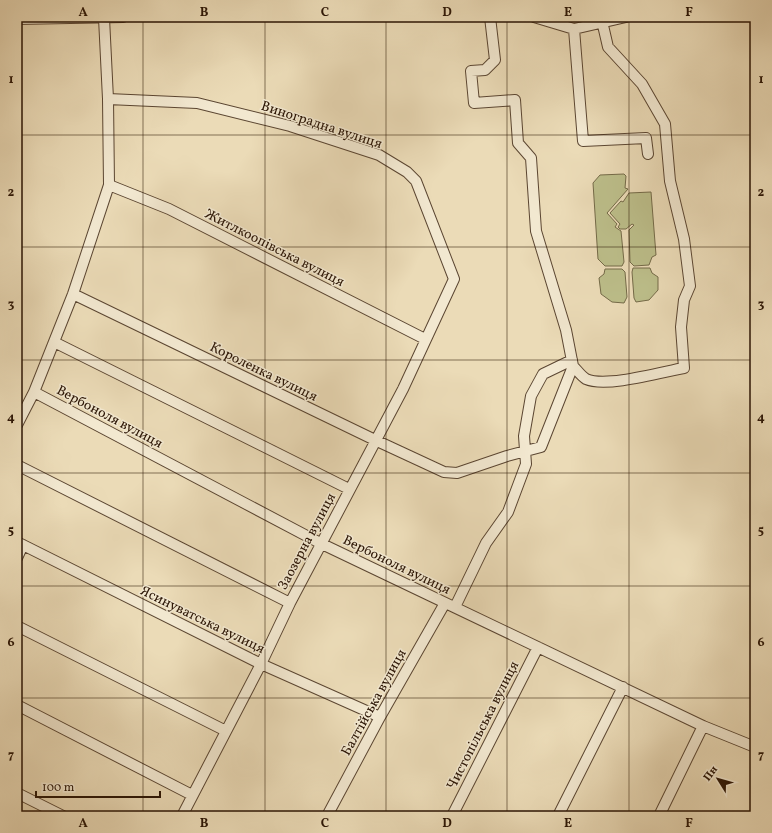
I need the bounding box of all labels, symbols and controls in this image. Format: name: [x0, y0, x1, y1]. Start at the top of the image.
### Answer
text: A: [78, 4, 88, 22]
text: B: [200, 4, 209, 22]
text: C: [321, 4, 329, 22]
text: D: [442, 4, 452, 22]
text: E: [564, 4, 572, 22]
text: F: [685, 4, 693, 22]
text: 1: [8, 71, 14, 89]
text: 1: [758, 71, 764, 89]
street label: Виноградна вулиця: [258, 97, 385, 154]
text: 2: [8, 184, 15, 202]
text: 2: [758, 184, 765, 202]
street label: Житлкоопівська вулиця: [201, 205, 347, 292]
text: 3: [8, 296, 15, 314]
text: 3: [758, 296, 765, 314]
street label: Короленка вулиця: [206, 338, 320, 407]
street label: Вербоноля вулиця: [53, 381, 166, 453]
text: 4: [7, 409, 15, 427]
text: 4: [757, 409, 765, 427]
street label: Заозерна вулиця: [274, 490, 341, 594]
text: 5: [8, 522, 14, 540]
text: 5: [758, 522, 764, 540]
street label: Вербоноля вулиця: [339, 531, 453, 600]
street label: Ясинуватська вулиця: [137, 582, 268, 659]
text: 6: [7, 634, 15, 652]
text: 6: [757, 634, 765, 652]
street label: Балтійська вулиця: [337, 646, 411, 759]
street label: Чистопільська вулиця: [443, 658, 524, 793]
text: 7: [8, 747, 14, 765]
text: 7: [758, 747, 764, 765]
north arrow: [698, 759, 738, 799]
text: Пн: [701, 763, 722, 785]
scale bar: [36, 773, 160, 799]
text: 100 m: [42, 780, 75, 796]
text: A: [78, 815, 88, 833]
text: B: [200, 815, 209, 833]
text: C: [321, 815, 329, 833]
text: D: [442, 815, 452, 833]
text: E: [564, 815, 572, 833]
text: F: [685, 815, 693, 833]

